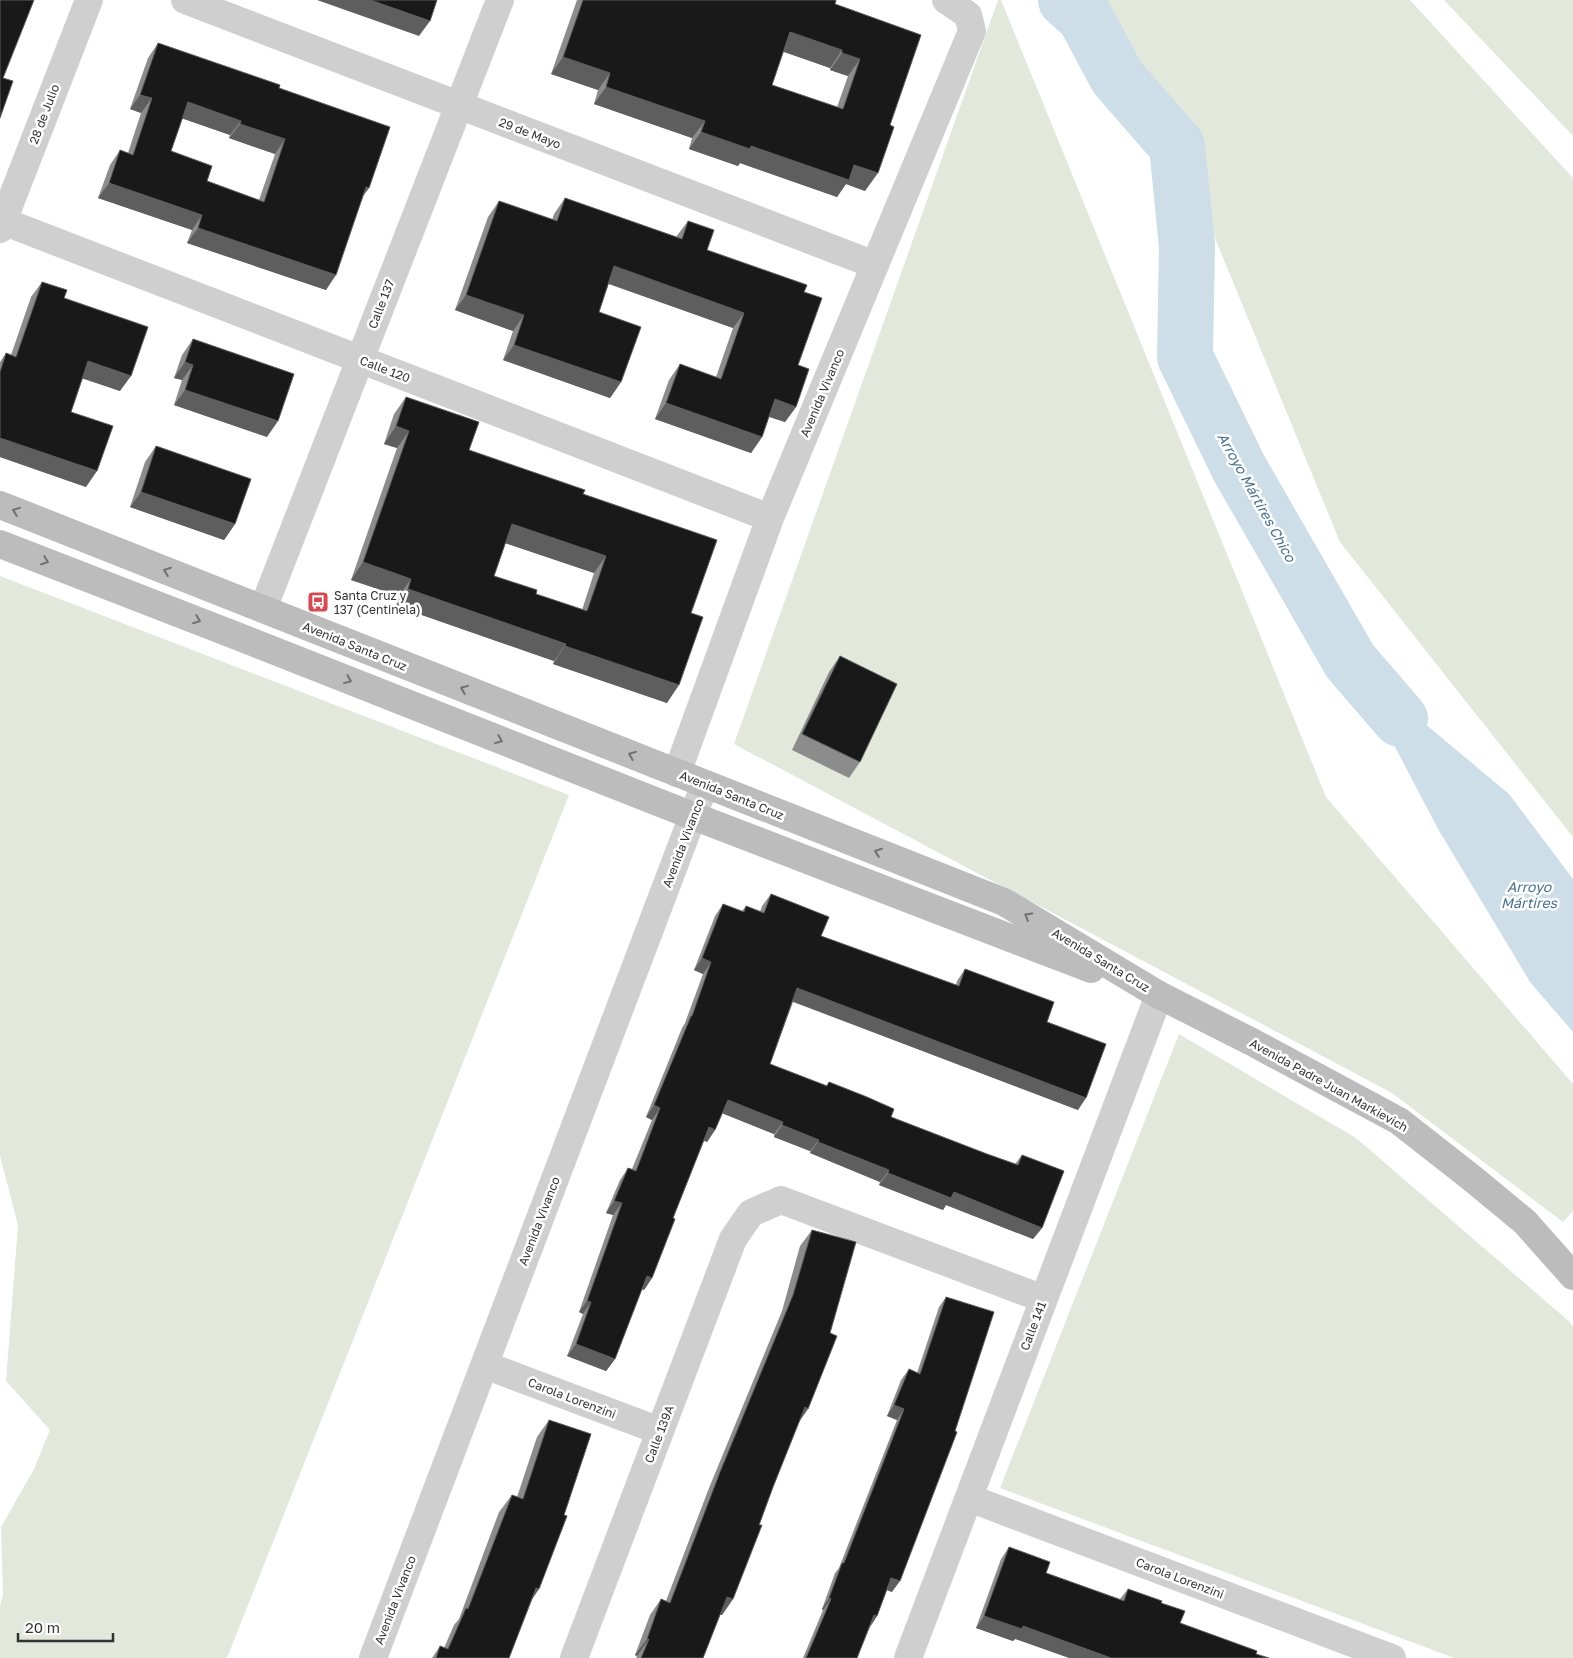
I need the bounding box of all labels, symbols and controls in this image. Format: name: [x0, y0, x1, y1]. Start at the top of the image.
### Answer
street label: 28 de Julio: [26, 82, 62, 146]
street label: 29 de Mayo: [497, 114, 563, 152]
street label: Calle 137: [365, 277, 397, 331]
street label: Avenida Vivanco: [797, 347, 847, 439]
street label: Calle 120: [358, 353, 412, 385]
water label: Arroyo Mártires Chico: [1214, 429, 1300, 566]
one-way arrow: [12, 507, 21, 517]
one-way arrow: [41, 556, 49, 566]
one-way arrow: [163, 566, 172, 577]
place label: Santa Cruz y 137 (Centinela): [334, 588, 421, 617]
bus stop icon: Santa Cruz y 137 (Centinela): [306, 590, 330, 614]
one-way arrow: [192, 614, 201, 624]
street label: Avenida Santa Cruz: [301, 618, 409, 674]
one-way arrow: [343, 674, 352, 684]
one-way arrow: [460, 685, 469, 695]
one-way arrow: [494, 734, 503, 744]
one-way arrow: [628, 751, 636, 761]
street label: Avenida Santa Cruz: [678, 767, 786, 823]
street label: Avenida Vivanco: [659, 796, 707, 890]
one-way arrow: [874, 848, 883, 859]
water label: Arroyo Mártires: [1501, 878, 1558, 911]
one-way arrow: [1024, 912, 1033, 922]
street label: Avenida Santa Cruz: [1050, 925, 1152, 995]
street label: Avenida Padre Juan Markievich: [1247, 1035, 1411, 1135]
street label: Avenida Vivanco: [515, 1174, 563, 1268]
street label: Calle 141: [1017, 1299, 1049, 1353]
street label: Carola Lorenzini: [526, 1374, 618, 1422]
street label: Calle 139A: [641, 1403, 677, 1465]
street label: Avenida Vivanco: [371, 1553, 419, 1647]
street label: Carola Lorenzini: [1134, 1554, 1226, 1602]
scale bar: [18, 1610, 112, 1642]
text: 20 m: [25, 1618, 60, 1636]

